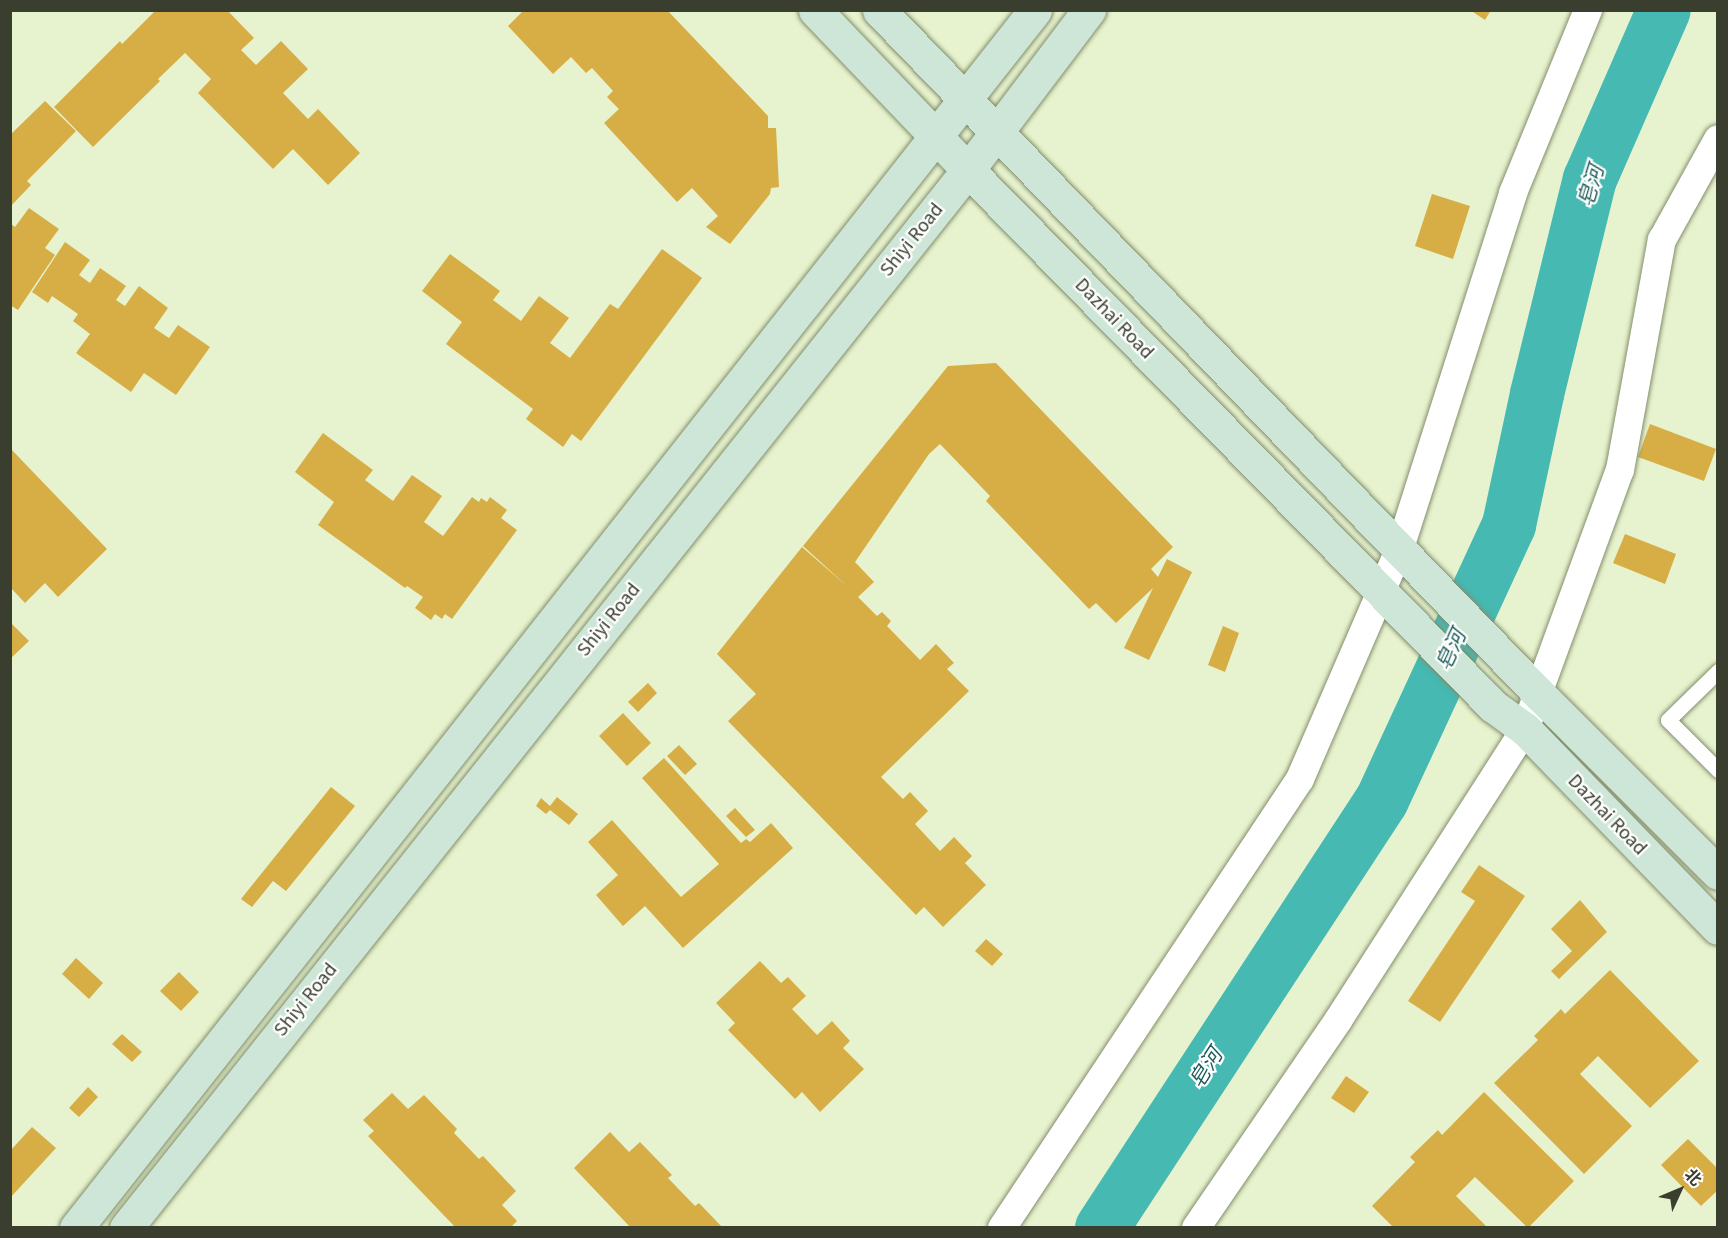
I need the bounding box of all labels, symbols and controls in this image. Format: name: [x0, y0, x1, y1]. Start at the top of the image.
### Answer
water label: 皂河: [1573, 162, 1609, 210]
street label: Shiyi Road: [875, 198, 949, 282]
street label: Dazhai Road: [1069, 273, 1159, 365]
street label: Shiyi Road: [572, 578, 646, 662]
water label: 皂河: [1431, 626, 1471, 674]
street label: Dazhai Road: [1562, 769, 1652, 861]
street label: Shiyi Road: [269, 958, 343, 1042]
water label: 皂河: [1184, 1044, 1228, 1092]
north arrow: [1650, 1160, 1710, 1220]
text: 北: [1679, 1164, 1706, 1191]

